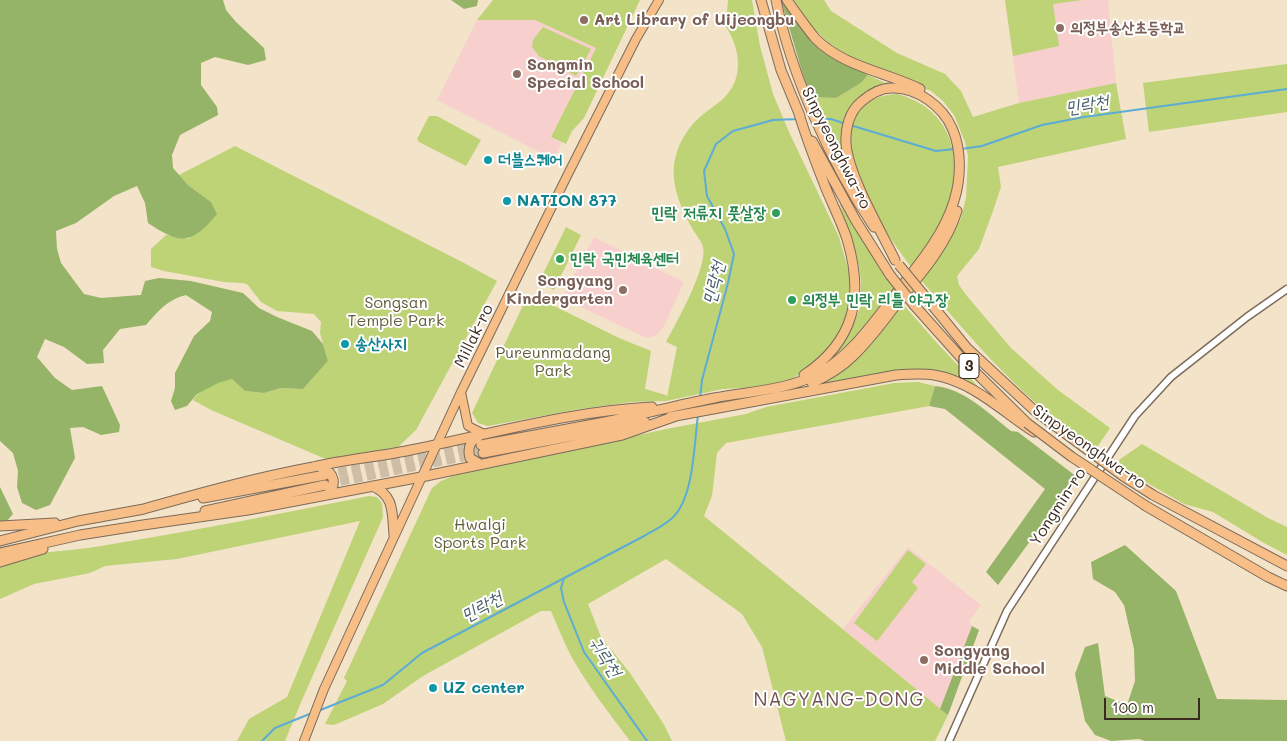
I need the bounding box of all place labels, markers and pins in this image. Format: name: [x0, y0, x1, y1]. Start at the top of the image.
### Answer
place label: Art Library of Uijeongbu: [594, 10, 794, 30]
marker: Art Library of Uijeongbu: [578, 14, 590, 26]
place label: 의정부송산초등학교: [1070, 18, 1186, 38]
marker: 의정부송산초등학교: [1054, 22, 1066, 34]
place label: Songmin Special School: [527, 55, 644, 93]
marker: Songmin Special School: [511, 68, 523, 80]
place label: 더블스퀘어: [498, 150, 562, 170]
marker: 더블스퀘어: [482, 154, 494, 166]
place label: NATION 877: [517, 191, 617, 211]
marker: NATION 877: [501, 195, 513, 207]
place label: 민락 저류지 풋살장: [651, 203, 766, 223]
marker: 민락 저류지 풋살장: [770, 207, 782, 219]
place label: 민락 국민체육센터: [570, 249, 679, 269]
marker: 민락 국민체육센터: [554, 253, 566, 265]
place label: Songyang Kindergarten: [506, 271, 613, 309]
marker: Songyang Kindergarten: [617, 284, 629, 296]
place label: 의정부 민락 리틀 야구장: [802, 290, 948, 310]
marker: 의정부 민락 리틀 야구장: [786, 294, 798, 306]
place label: 송산사지: [355, 334, 406, 354]
marker: 송산사지: [339, 338, 351, 350]
place label: Songyang Middle School: [934, 641, 1045, 679]
marker: Songyang Middle School: [918, 654, 930, 666]
place label: UZ center: [443, 678, 525, 698]
marker: UZ center: [427, 682, 439, 694]

